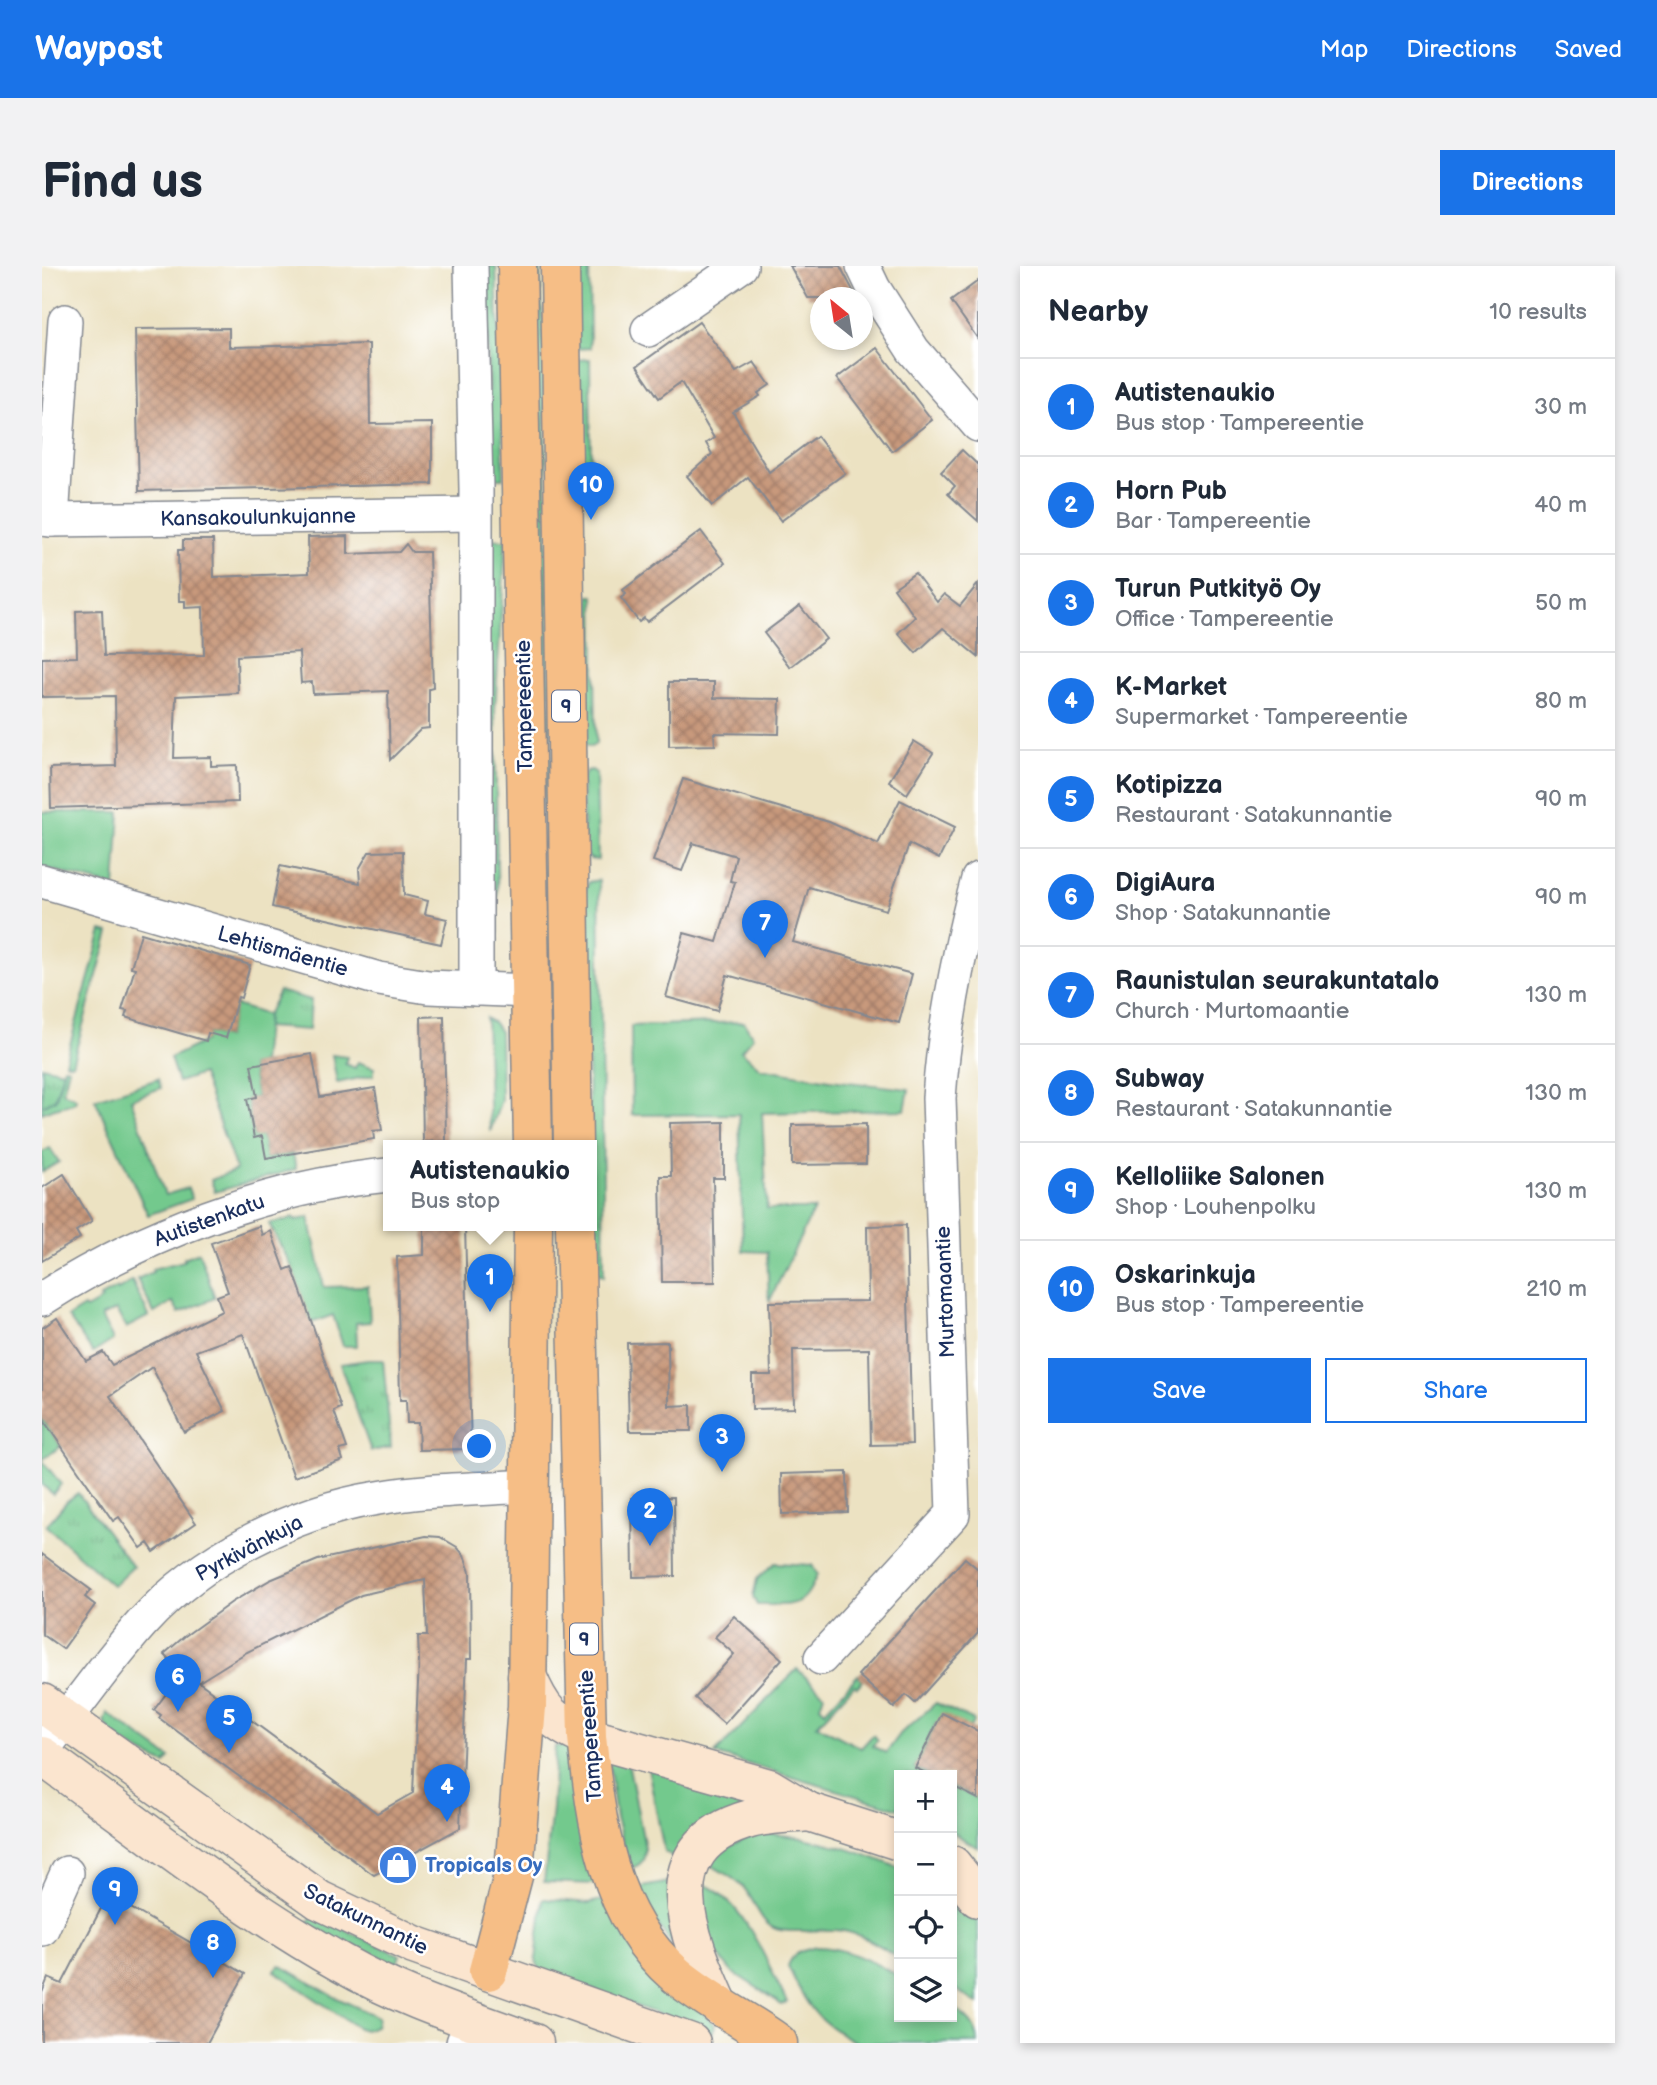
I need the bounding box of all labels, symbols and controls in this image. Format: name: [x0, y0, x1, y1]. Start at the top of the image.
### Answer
text: Waypost: [35, 29, 163, 69]
text: Map: [1320, 35, 1368, 64]
text: Directions: [1406, 35, 1517, 64]
text: Saved: [1555, 35, 1622, 64]
button: Directions: [1440, 150, 1615, 215]
text: Find us: [42, 153, 203, 212]
north arrow: [810, 287, 873, 350]
text: Nearby: [1048, 294, 1148, 330]
text: 10 results: [1489, 298, 1587, 326]
text: Autistenaukio: [1115, 378, 1275, 409]
text: 1: [1066, 393, 1076, 421]
text: 30 m: [1534, 393, 1587, 421]
text: Bus stop · Tampereentie: [1115, 409, 1364, 437]
pin: 10: [568, 462, 614, 520]
text: Horn Pub: [1115, 476, 1227, 507]
text: 2: [1064, 491, 1078, 519]
text: 40 m: [1534, 491, 1587, 519]
street label: Kansakoulunkujanne: [160, 503, 356, 532]
text: Bar · Tampereentie: [1115, 507, 1311, 535]
text: Turun Putkityö Oy: [1115, 574, 1321, 605]
text: 3: [1064, 589, 1078, 617]
text: 50 m: [1535, 589, 1587, 617]
text: Office · Tampereentie: [1115, 605, 1334, 633]
street label: Tampereentie: [511, 640, 538, 772]
text: K-Market: [1115, 672, 1227, 703]
text: 4: [1064, 687, 1078, 715]
text: 80 m: [1535, 687, 1587, 715]
road number: 9: [552, 690, 580, 722]
text: Supermarket · Tampereentie: [1115, 703, 1408, 731]
text: Kotipizza: [1115, 770, 1223, 801]
text: 5: [1064, 785, 1078, 813]
text: 90 m: [1535, 785, 1587, 813]
text: Restaurant · Satakunnantie: [1115, 801, 1392, 829]
text: DigiAura: [1115, 868, 1215, 899]
text: 6: [1064, 883, 1078, 911]
text: 90 m: [1535, 883, 1587, 911]
text: Shop · Satakunnantie: [1115, 899, 1331, 927]
pin: 7: [742, 900, 788, 958]
street label: Lehtismäentie: [215, 921, 351, 982]
text: Raunistulan seurakuntatalo: [1115, 966, 1439, 997]
text: 7: [1065, 981, 1077, 1009]
text: 130 m: [1525, 981, 1587, 1009]
text: Church · Murtomaantie: [1115, 997, 1349, 1025]
text: Subway: [1115, 1064, 1204, 1095]
text: 8: [1064, 1079, 1078, 1107]
text: 130 m: [1525, 1079, 1587, 1107]
text: Restaurant · Satakunnantie: [1115, 1095, 1392, 1123]
popup: [383, 1140, 597, 1231]
text: Autistenaukio: [410, 1156, 570, 1187]
text: Kelloliike Salonen: [1115, 1162, 1325, 1193]
text: 9: [1064, 1177, 1078, 1205]
text: 130 m: [1525, 1177, 1587, 1205]
text: Bus stop: [410, 1187, 500, 1215]
street label: Autistenkatu: [150, 1189, 268, 1252]
text: Shop · Louhenpolku: [1115, 1193, 1316, 1221]
street label: Murtomaantie: [931, 1225, 960, 1358]
pin: 1: [467, 1254, 513, 1312]
text: Oskarinkuja: [1115, 1260, 1256, 1291]
text: 10: [1059, 1275, 1083, 1303]
text: 210 m: [1526, 1275, 1587, 1303]
text: Bus stop · Tampereentie: [1115, 1291, 1364, 1319]
button: Save: [1048, 1358, 1311, 1423]
button: Share: [1325, 1358, 1587, 1423]
pin: 3: [699, 1414, 745, 1472]
your location: [462, 1429, 496, 1463]
pin: 2: [627, 1488, 673, 1546]
street label: Pyrkivänkuja: [191, 1510, 307, 1587]
road number: 9: [570, 1624, 598, 1654]
pin: 6: [155, 1654, 201, 1712]
street label: Tampereentie: [573, 1669, 608, 1803]
pin: 5: [206, 1695, 252, 1753]
pin: 4: [424, 1764, 470, 1822]
map controls: [894, 1770, 957, 2022]
button: +: [894, 1770, 957, 1833]
button: −: [894, 1833, 957, 1896]
shop icon: Tropicals Oy: [377, 1844, 419, 1886]
place label: Tropicals Oy: [425, 1853, 543, 1878]
pin: 9: [92, 1867, 138, 1925]
street label: Satakunnantie: [299, 1879, 432, 1960]
button: locate: [894, 1896, 957, 1959]
pin: 8: [190, 1920, 236, 1978]
button: layers: [894, 1959, 957, 2022]

